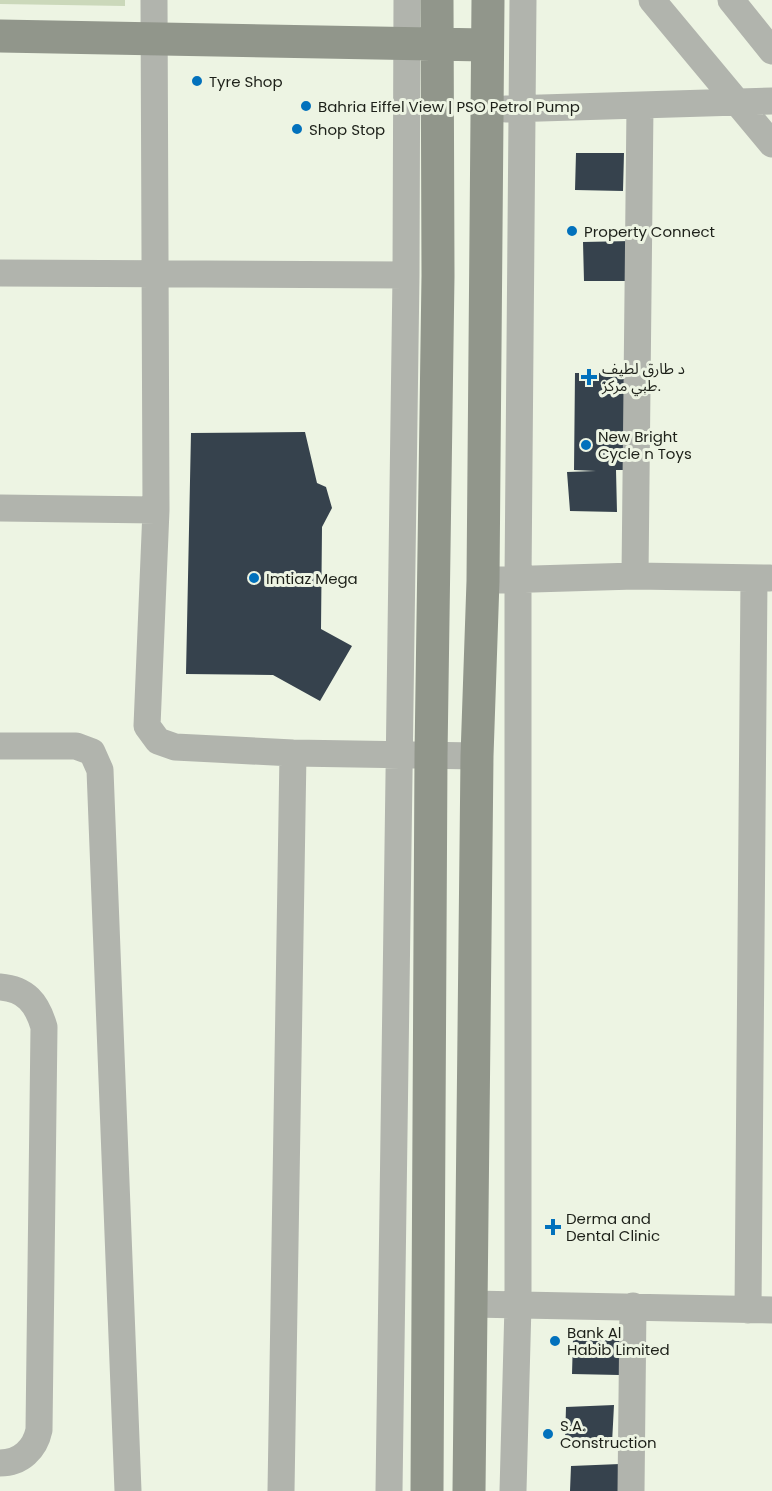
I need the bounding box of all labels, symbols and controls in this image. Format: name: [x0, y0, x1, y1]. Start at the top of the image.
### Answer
place label: Tyre Shop: [209, 71, 283, 92]
marker: Tyre Shop: [190, 74, 204, 88]
place label: Bahria Eiffel View | PSO Petrol Pump: [318, 96, 580, 117]
marker: Bahria Eiffel View | PSO Petrol Pump: [299, 99, 313, 113]
place label: Shop Stop: [309, 119, 385, 140]
marker: Shop Stop: [290, 122, 304, 136]
place label: Property Connect: [584, 221, 715, 242]
marker: Property Connect: [565, 224, 579, 238]
place label: د طارق لطیف طبي مرکز.: [601, 358, 685, 397]
marker: د طارق لطیف طبي مرکز.: [580, 368, 598, 386]
place label: New Bright Cycle n Toys: [598, 426, 692, 464]
marker: New Bright Cycle n Toys: [579, 438, 593, 452]
place label: Imtiaz Mega: [266, 568, 358, 589]
marker: Imtiaz Mega: [247, 571, 261, 585]
place label: Derma and Dental Clinic: [566, 1208, 660, 1246]
marker: Derma and Dental Clinic: [544, 1218, 562, 1236]
place label: Bank Al Habib Limited: [567, 1322, 670, 1360]
marker: Bank Al Habib Limited: [548, 1334, 562, 1348]
place label: S.A. Construction: [560, 1415, 657, 1453]
marker: S.A. Construction: [541, 1427, 555, 1441]

